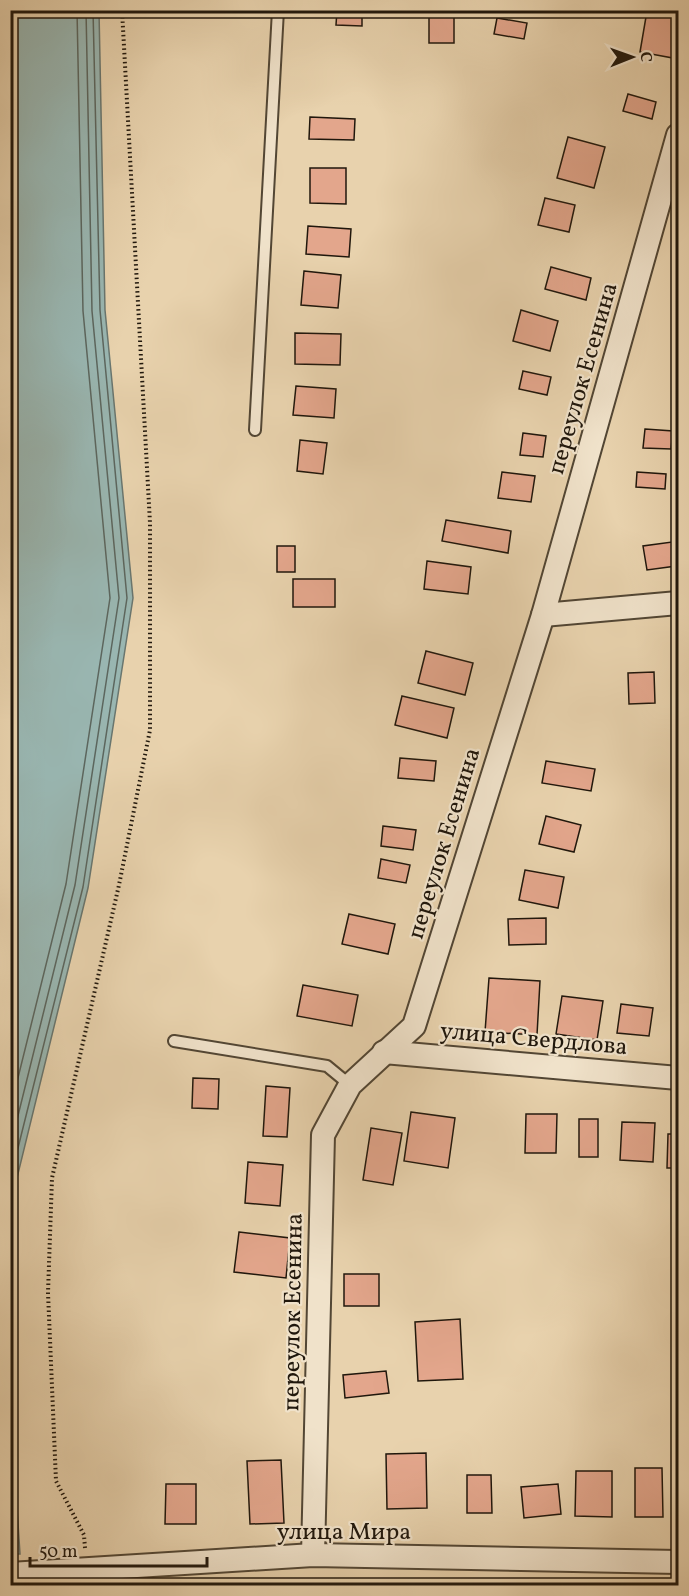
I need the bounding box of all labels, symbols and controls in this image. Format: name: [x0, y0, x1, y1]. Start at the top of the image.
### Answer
north arrow: [602, 27, 662, 87]
text: С: [634, 51, 656, 62]
street label: переулок Есенина: [540, 279, 628, 479]
street label: переулок Есенина: [400, 744, 490, 943]
street label: улица Свердлова: [439, 1015, 629, 1065]
street label: переулок Есенина: [275, 1213, 313, 1411]
street label: улица Мира: [277, 1516, 411, 1550]
scale bar: [30, 1530, 207, 1568]
text: 50 m: [39, 1540, 78, 1565]

